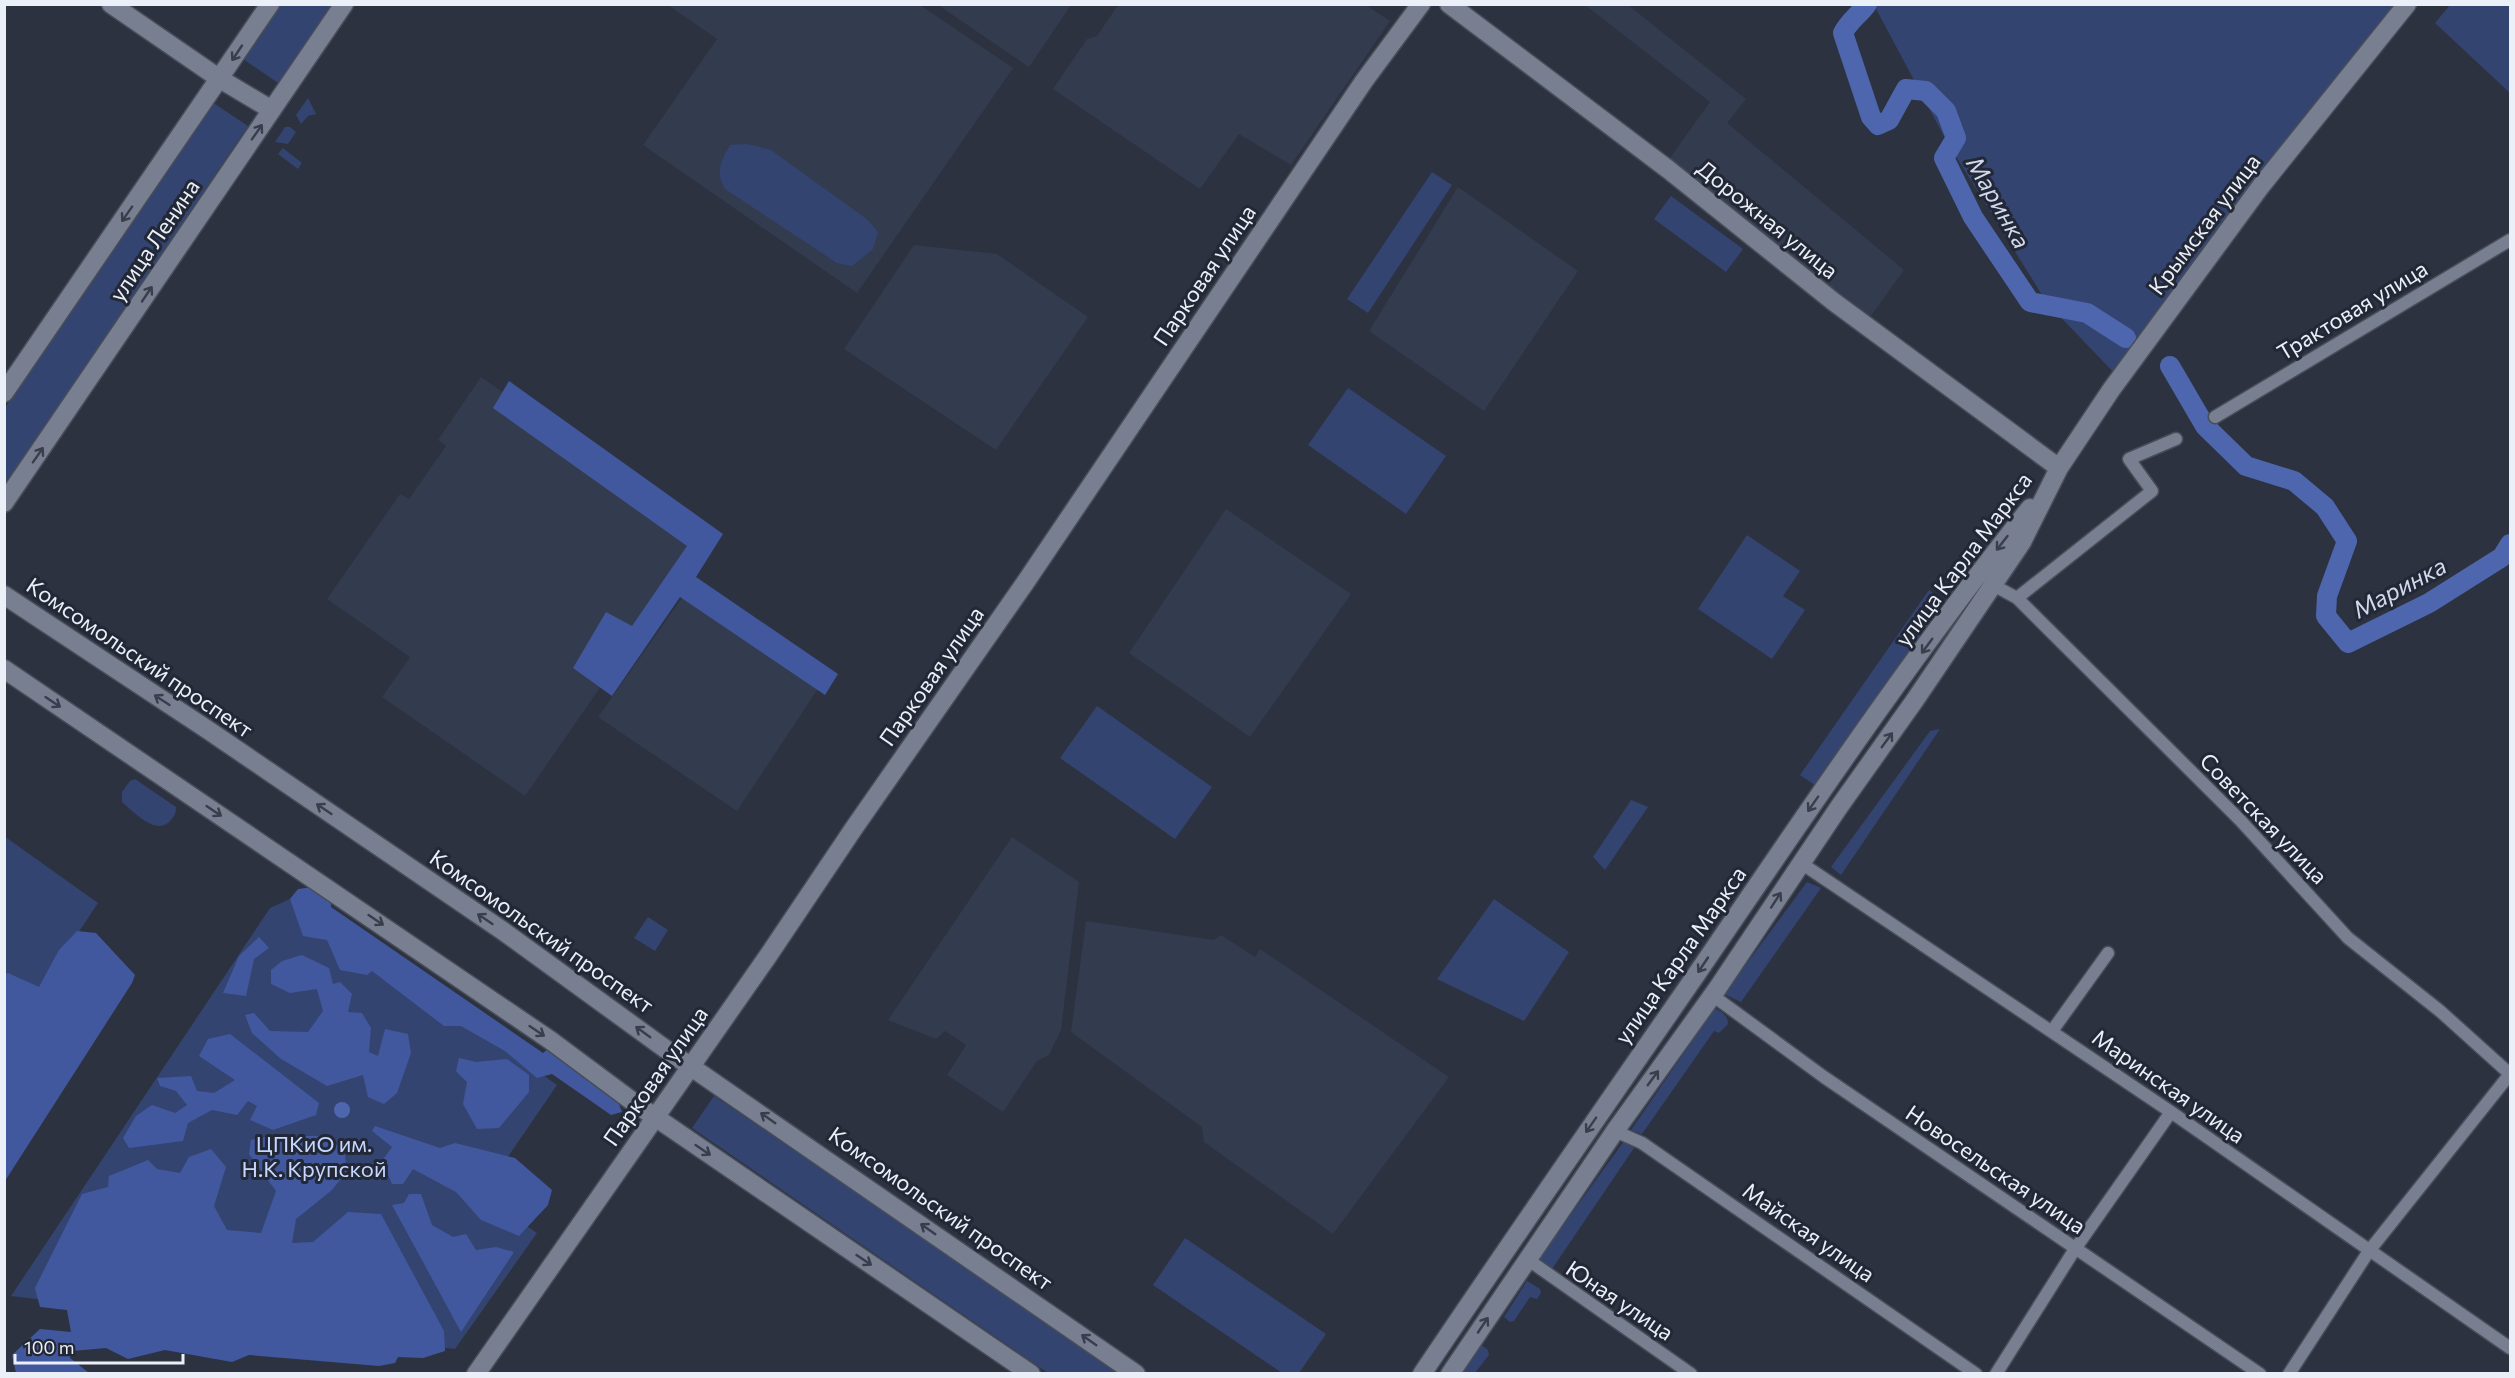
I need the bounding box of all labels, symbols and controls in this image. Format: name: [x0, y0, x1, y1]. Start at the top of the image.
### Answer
one-way arrow: [231, 44, 243, 61]
one-way arrow: [251, 125, 263, 141]
street label: Крымская улица: [2142, 148, 2266, 300]
water label: Маринка: [1961, 151, 2037, 253]
street label: Дорожная улица: [1692, 154, 1844, 284]
street label: улица Ленина: [103, 174, 205, 306]
street label: Парковая улица: [1147, 199, 1261, 351]
one-way arrow: [121, 205, 133, 221]
street label: Трактовая улица: [2272, 254, 2432, 366]
one-way arrow: [141, 286, 153, 302]
one-way arrow: [32, 448, 44, 464]
street label: улица Карла Маркса: [1889, 467, 2037, 651]
one-way arrow: [1996, 535, 2009, 551]
water label: Маринка: [2347, 550, 2451, 624]
street label: Комсомольский проспект: [22, 571, 258, 743]
street label: Парковая улица: [873, 601, 989, 751]
one-way arrow: [1921, 637, 1933, 653]
one-way arrow: [154, 694, 171, 706]
one-way arrow: [44, 696, 60, 708]
one-way arrow: [1881, 732, 1893, 748]
street label: Советская улица: [2195, 747, 2333, 889]
one-way arrow: [1807, 796, 1819, 812]
one-way arrow: [316, 803, 332, 815]
one-way arrow: [205, 805, 222, 817]
street label: Комсомольский проспект: [425, 843, 659, 1019]
street label: улица Карла Маркса: [1609, 861, 1751, 1049]
one-way arrow: [1770, 892, 1783, 909]
one-way arrow: [477, 913, 493, 925]
one-way arrow: [367, 914, 383, 926]
one-way arrow: [1696, 956, 1708, 973]
street label: Парковая улица: [597, 1001, 713, 1151]
street label: Маринская улица: [2087, 1023, 2251, 1149]
one-way arrow: [528, 1025, 544, 1037]
one-way arrow: [636, 1026, 652, 1039]
one-way arrow: [1647, 1070, 1659, 1086]
street label: Новосельская улица: [1901, 1099, 2091, 1239]
one-way arrow: [760, 1112, 776, 1124]
one-way arrow: [1585, 1116, 1597, 1132]
street label: Комсомольский проспект: [824, 1120, 1058, 1296]
park label: ЦПКиО им. Н.К. Крупской: [241, 1130, 387, 1182]
one-way arrow: [695, 1144, 711, 1156]
street label: Майская улица: [1738, 1177, 1880, 1287]
one-way arrow: [921, 1223, 937, 1235]
one-way arrow: [856, 1254, 872, 1266]
street label: Юная улица: [1561, 1254, 1679, 1346]
one-way arrow: [1477, 1317, 1489, 1334]
scale bar: [15, 1327, 183, 1365]
one-way arrow: [1081, 1334, 1097, 1346]
text: 100 m: [24, 1336, 74, 1358]

